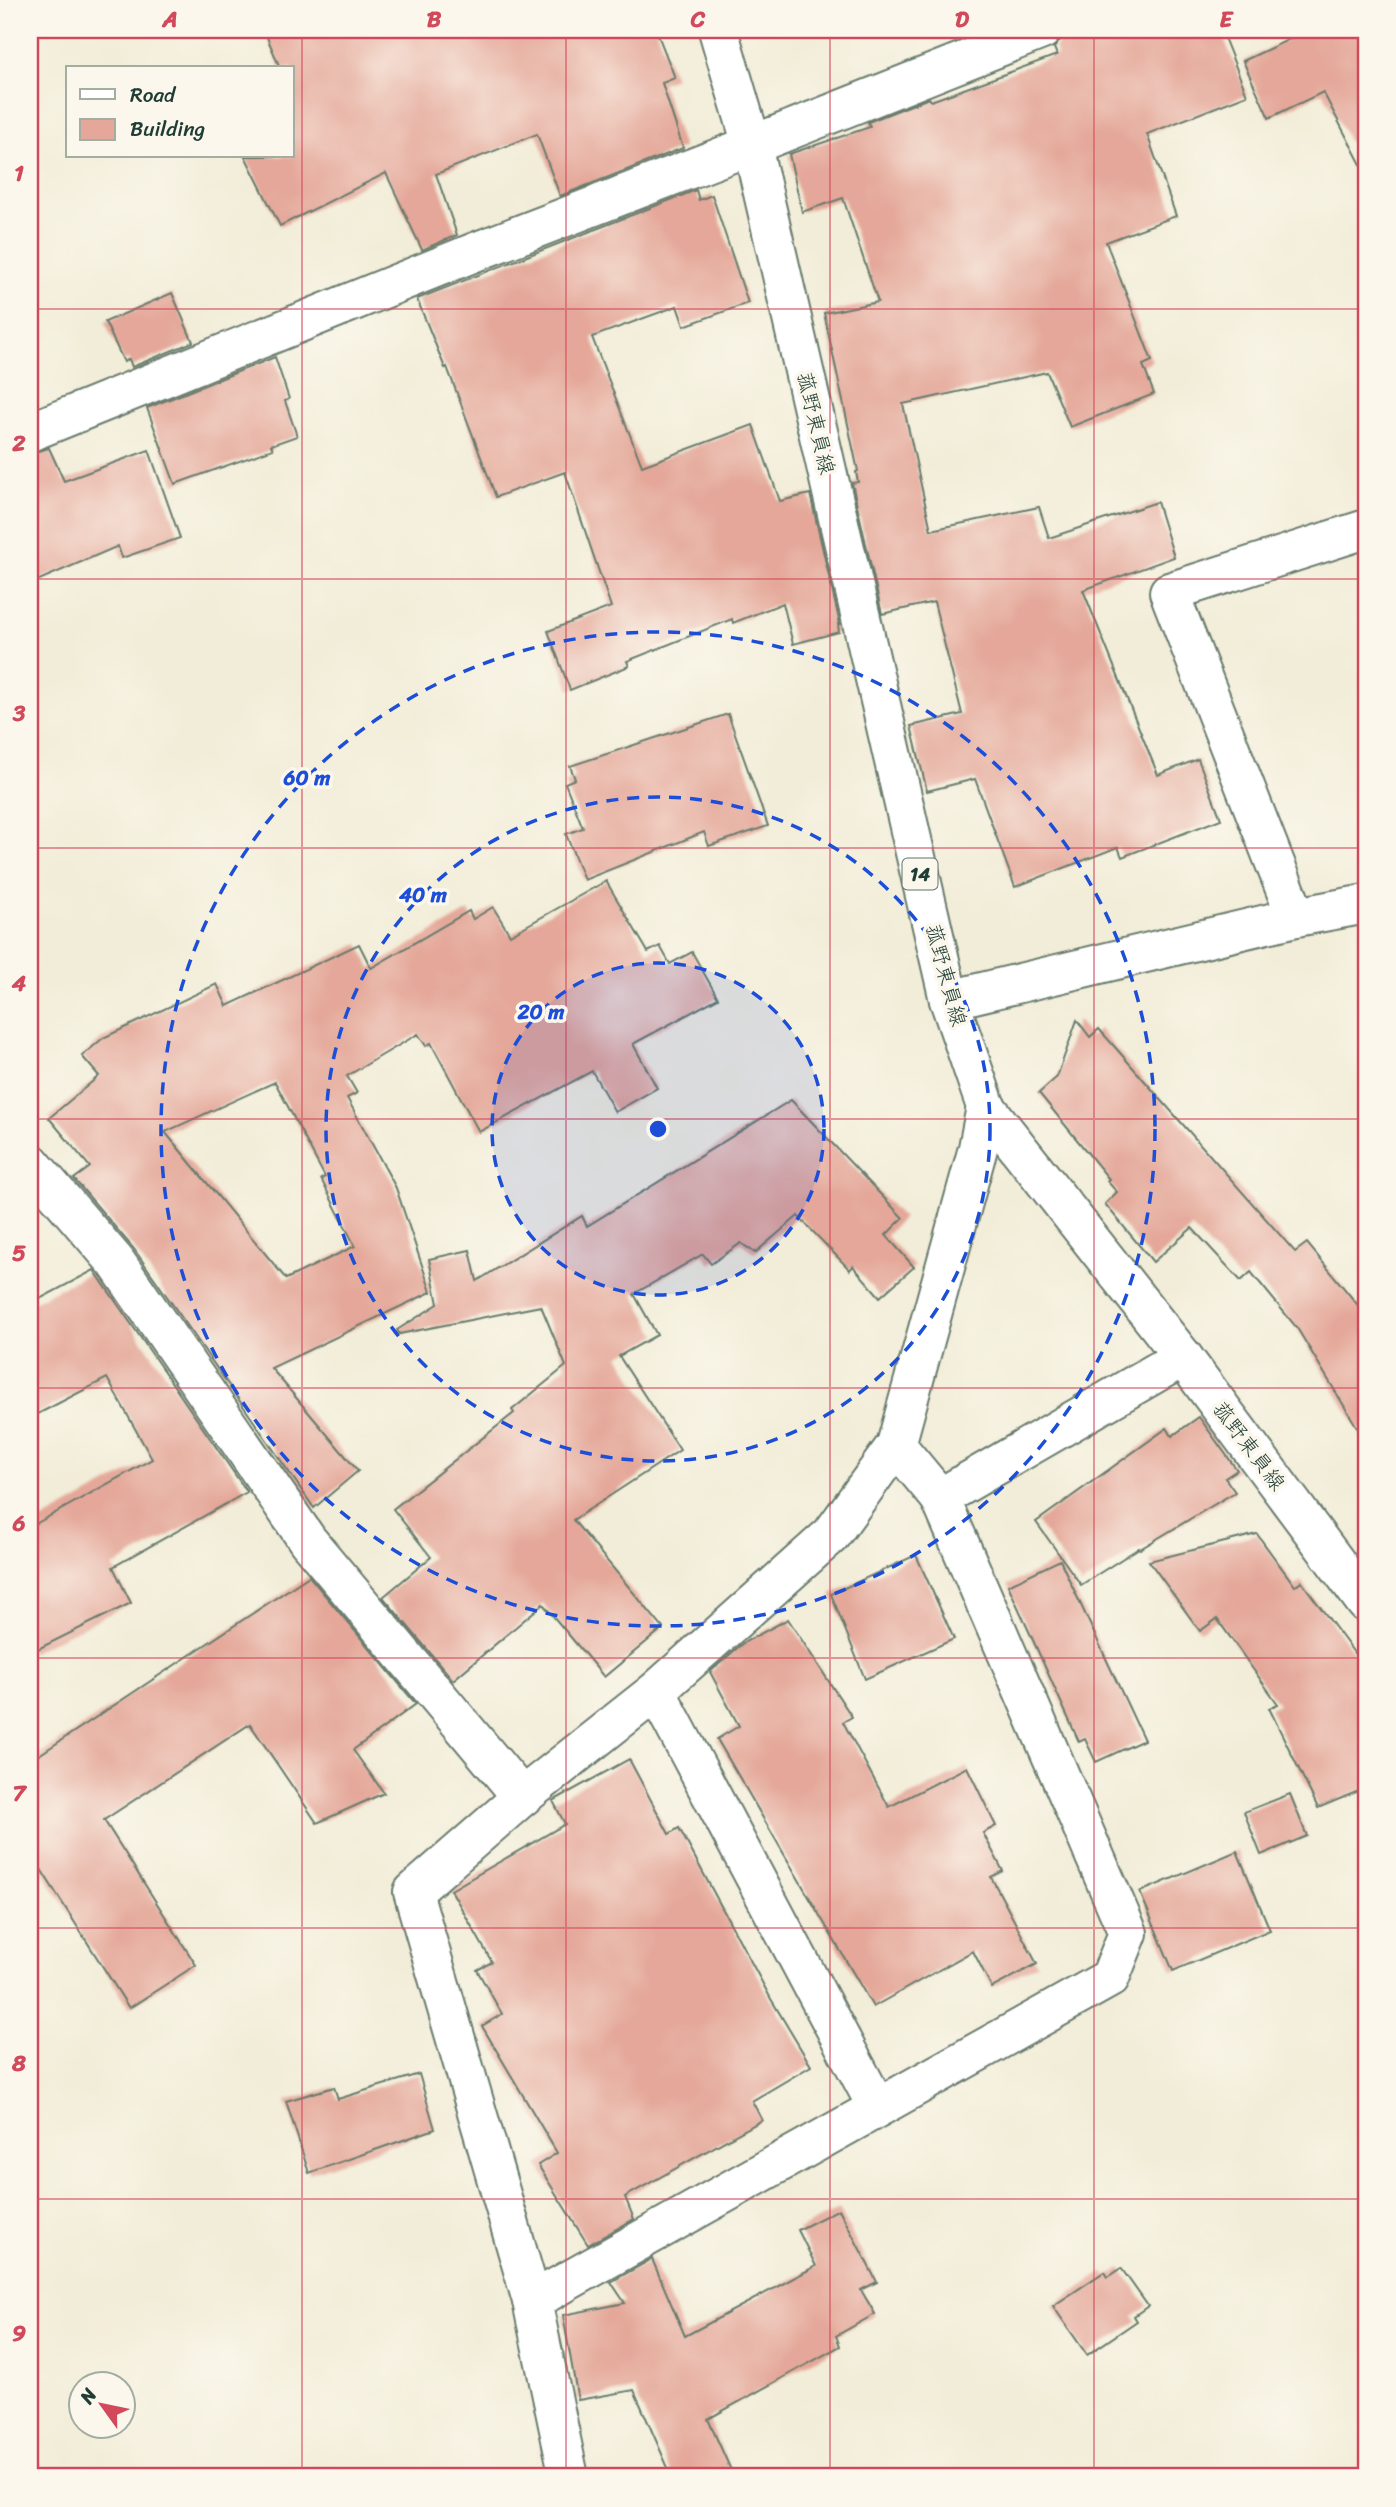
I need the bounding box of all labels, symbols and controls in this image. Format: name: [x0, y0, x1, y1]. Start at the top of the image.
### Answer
text: A: [161, 0, 178, 40]
text: B: [427, 0, 442, 40]
text: C: [690, 0, 706, 40]
text: D: [955, 0, 970, 40]
text: E: [1220, 0, 1235, 40]
legend: [66, 66, 294, 158]
text: Road: [130, 76, 177, 114]
text: Building: [130, 110, 206, 148]
text: 1: [14, 153, 24, 194]
street label: 菰野東員線: [786, 368, 846, 478]
text: 2: [11, 423, 26, 464]
text: 3: [12, 693, 26, 734]
text: 60 m: [283, 759, 331, 797]
road number: 14: [902, 859, 937, 890]
text: 40 m: [398, 876, 448, 914]
street label: 菰野東員線: [914, 919, 978, 1031]
text: 4: [11, 963, 27, 1004]
text: 20 m: [517, 993, 565, 1031]
centre of rings: [646, 1117, 670, 1141]
text: 5: [12, 1233, 26, 1274]
street label: 菰野東員線: [1202, 1393, 1296, 1499]
text: 6: [11, 1503, 26, 1544]
text: 7: [12, 1773, 27, 1814]
text: 8: [11, 2043, 26, 2084]
text: 9: [12, 2313, 26, 2354]
north arrow: [66, 2370, 136, 2440]
text: N: [70, 2381, 106, 2411]

